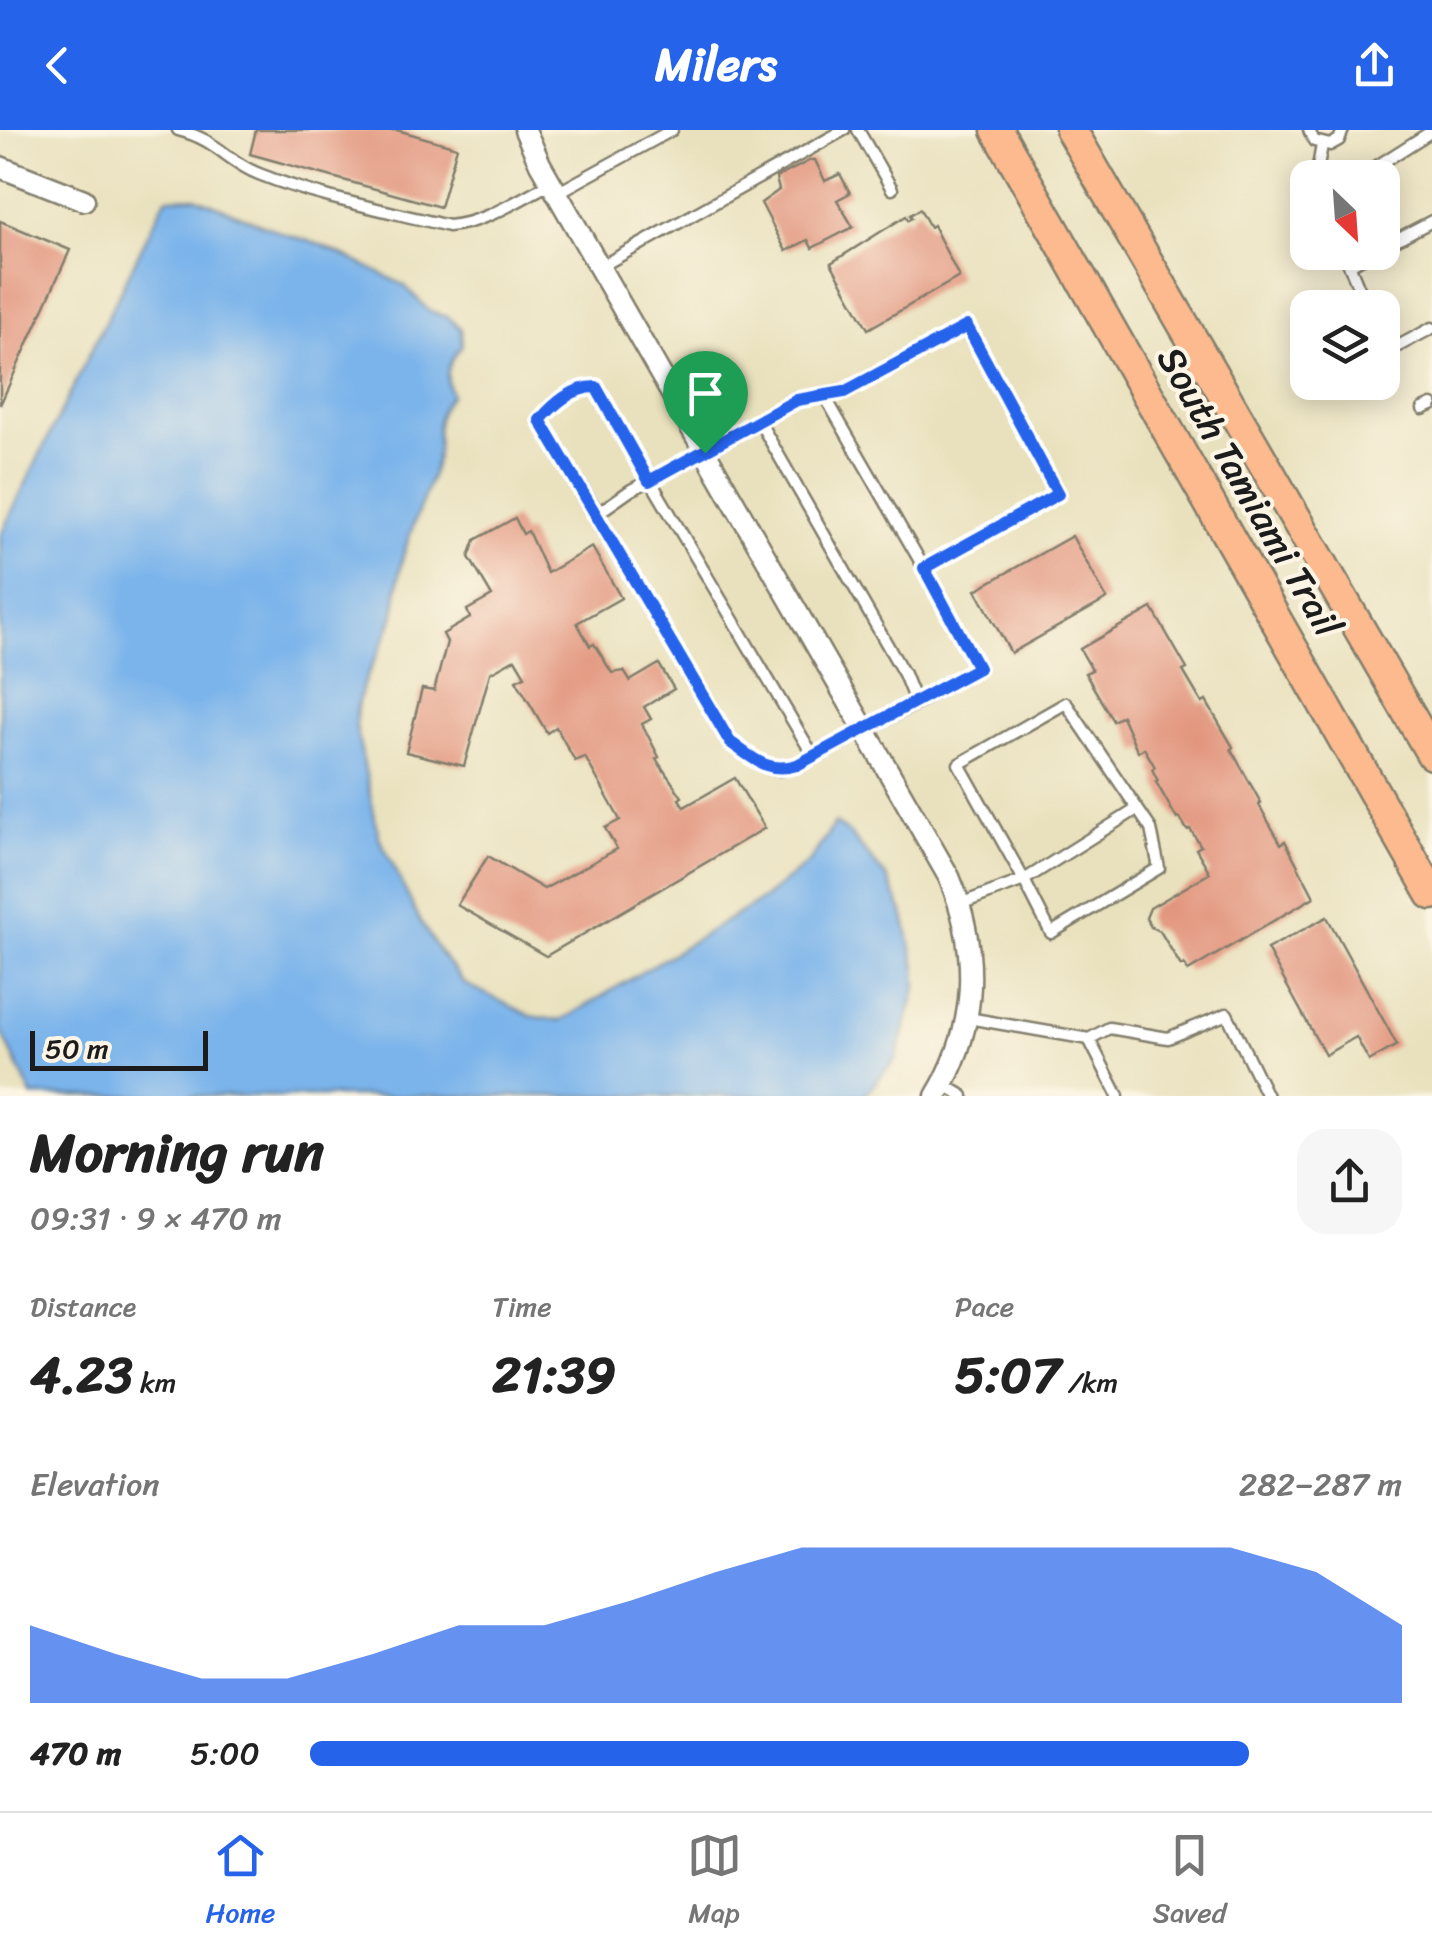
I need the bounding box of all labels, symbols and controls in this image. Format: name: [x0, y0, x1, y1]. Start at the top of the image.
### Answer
text: Milers: [655, 25, 777, 105]
icon: back: [30, 38, 85, 93]
icon: share: [1347, 38, 1402, 93]
north arrow: [1290, 160, 1400, 270]
map controls: [1290, 160, 1400, 400]
button: layers: [1290, 290, 1400, 400]
street label: South Tamiami Trail: [1138, 333, 1361, 652]
pin: [663, 351, 748, 454]
icon: arrive: [678, 366, 733, 421]
text: 50 m: [45, 1024, 109, 1073]
scale bar: [30, 1026, 208, 1070]
text: Morning run: [30, 1104, 324, 1201]
button: share: [1297, 1129, 1402, 1234]
text: 09:31 · 9 × 470 m: [30, 1190, 282, 1247]
text: Distance: [30, 1282, 136, 1331]
text: Time: [492, 1282, 552, 1331]
text: Pace: [955, 1282, 1014, 1331]
text: 4.23: [30, 1331, 133, 1420]
text: 21:39: [492, 1331, 616, 1420]
text: 5:07: [955, 1331, 1060, 1420]
text: km: [133, 1358, 176, 1407]
text: /km: [1060, 1358, 1118, 1407]
text: Elevation: [30, 1456, 160, 1513]
text: 282–287 m: [1239, 1456, 1402, 1513]
text: 470 m: [30, 1725, 121, 1782]
text: 5:00: [190, 1725, 260, 1782]
tab: Home: [206, 1828, 275, 1937]
tab: Map: [687, 1828, 742, 1937]
tab: Saved: [1153, 1828, 1226, 1937]

